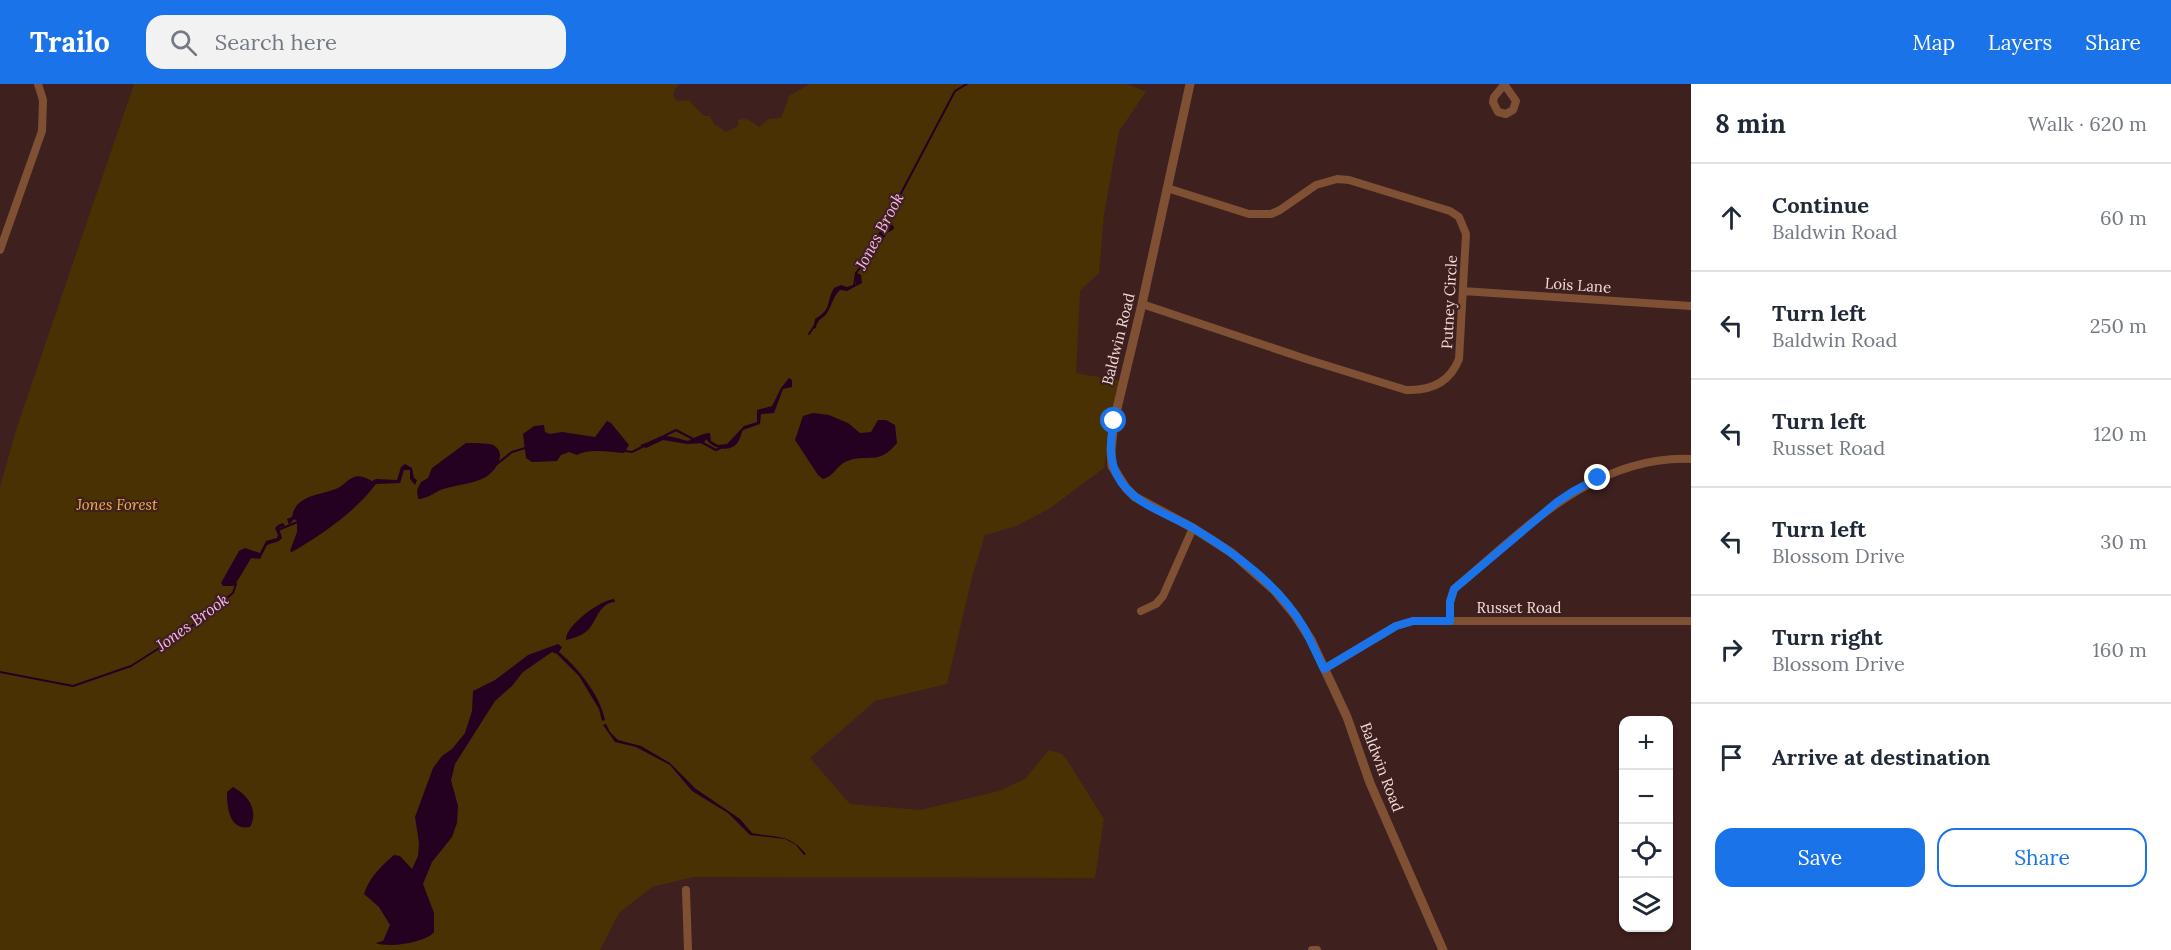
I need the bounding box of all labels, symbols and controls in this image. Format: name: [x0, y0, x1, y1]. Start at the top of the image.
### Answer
search box: [146, 15, 566, 69]
text: Trailo: [30, 24, 110, 60]
icon: search: [167, 26, 200, 59]
text: Search here: [215, 28, 337, 56]
text: Map: [1912, 29, 1955, 56]
text: Layers: [1988, 29, 2052, 56]
text: Share: [2085, 29, 2141, 56]
text: 8 min: [1715, 107, 1786, 140]
text: Walk · 620 m: [2028, 111, 2147, 136]
water label: Jones Brook: [850, 189, 908, 274]
text: Continue: [1772, 191, 1869, 219]
icon: ahead: [1715, 201, 1748, 234]
text: 60 m: [2100, 205, 2147, 230]
text: Baldwin Road: [1772, 219, 1898, 244]
street label: Putney Circle: [1437, 254, 1461, 350]
street label: Lois Lane: [1544, 273, 1612, 297]
street label: Baldwin Road: [1097, 291, 1139, 387]
text: Turn left: [1772, 299, 1866, 327]
icon: left: [1715, 309, 1748, 342]
text: 250 m: [2090, 313, 2147, 338]
text: Baldwin Road: [1772, 327, 1898, 352]
route start: [1100, 407, 1126, 433]
text: Turn left: [1772, 407, 1866, 435]
icon: left: [1715, 417, 1748, 450]
text: 120 m: [2093, 421, 2147, 446]
text: Russet Road: [1772, 435, 1885, 460]
route end: [1584, 464, 1610, 490]
park label: Jones Forest: [76, 495, 158, 514]
text: Turn left: [1772, 515, 1866, 543]
icon: left: [1715, 525, 1748, 558]
text: 30 m: [2100, 529, 2147, 554]
text: Blossom Drive: [1772, 543, 1905, 568]
water label: Jones Brook: [151, 589, 232, 656]
street label: Russet Road: [1477, 598, 1561, 617]
text: Turn right: [1772, 623, 1883, 651]
icon: right: [1715, 633, 1748, 666]
text: 160 m: [2093, 637, 2147, 662]
text: Blossom Drive: [1772, 651, 1905, 676]
map controls: [1619, 716, 1673, 932]
button: +: [1619, 716, 1673, 770]
street label: Baldwin Road: [1356, 720, 1408, 814]
icon: arrive: [1715, 741, 1748, 774]
text: Arrive at destination: [1772, 743, 1990, 771]
button: −: [1619, 770, 1673, 824]
button: locate: [1619, 824, 1673, 878]
button: Save: [1715, 828, 1925, 887]
button: Share: [1937, 828, 2147, 887]
button: layers: [1619, 878, 1673, 932]

